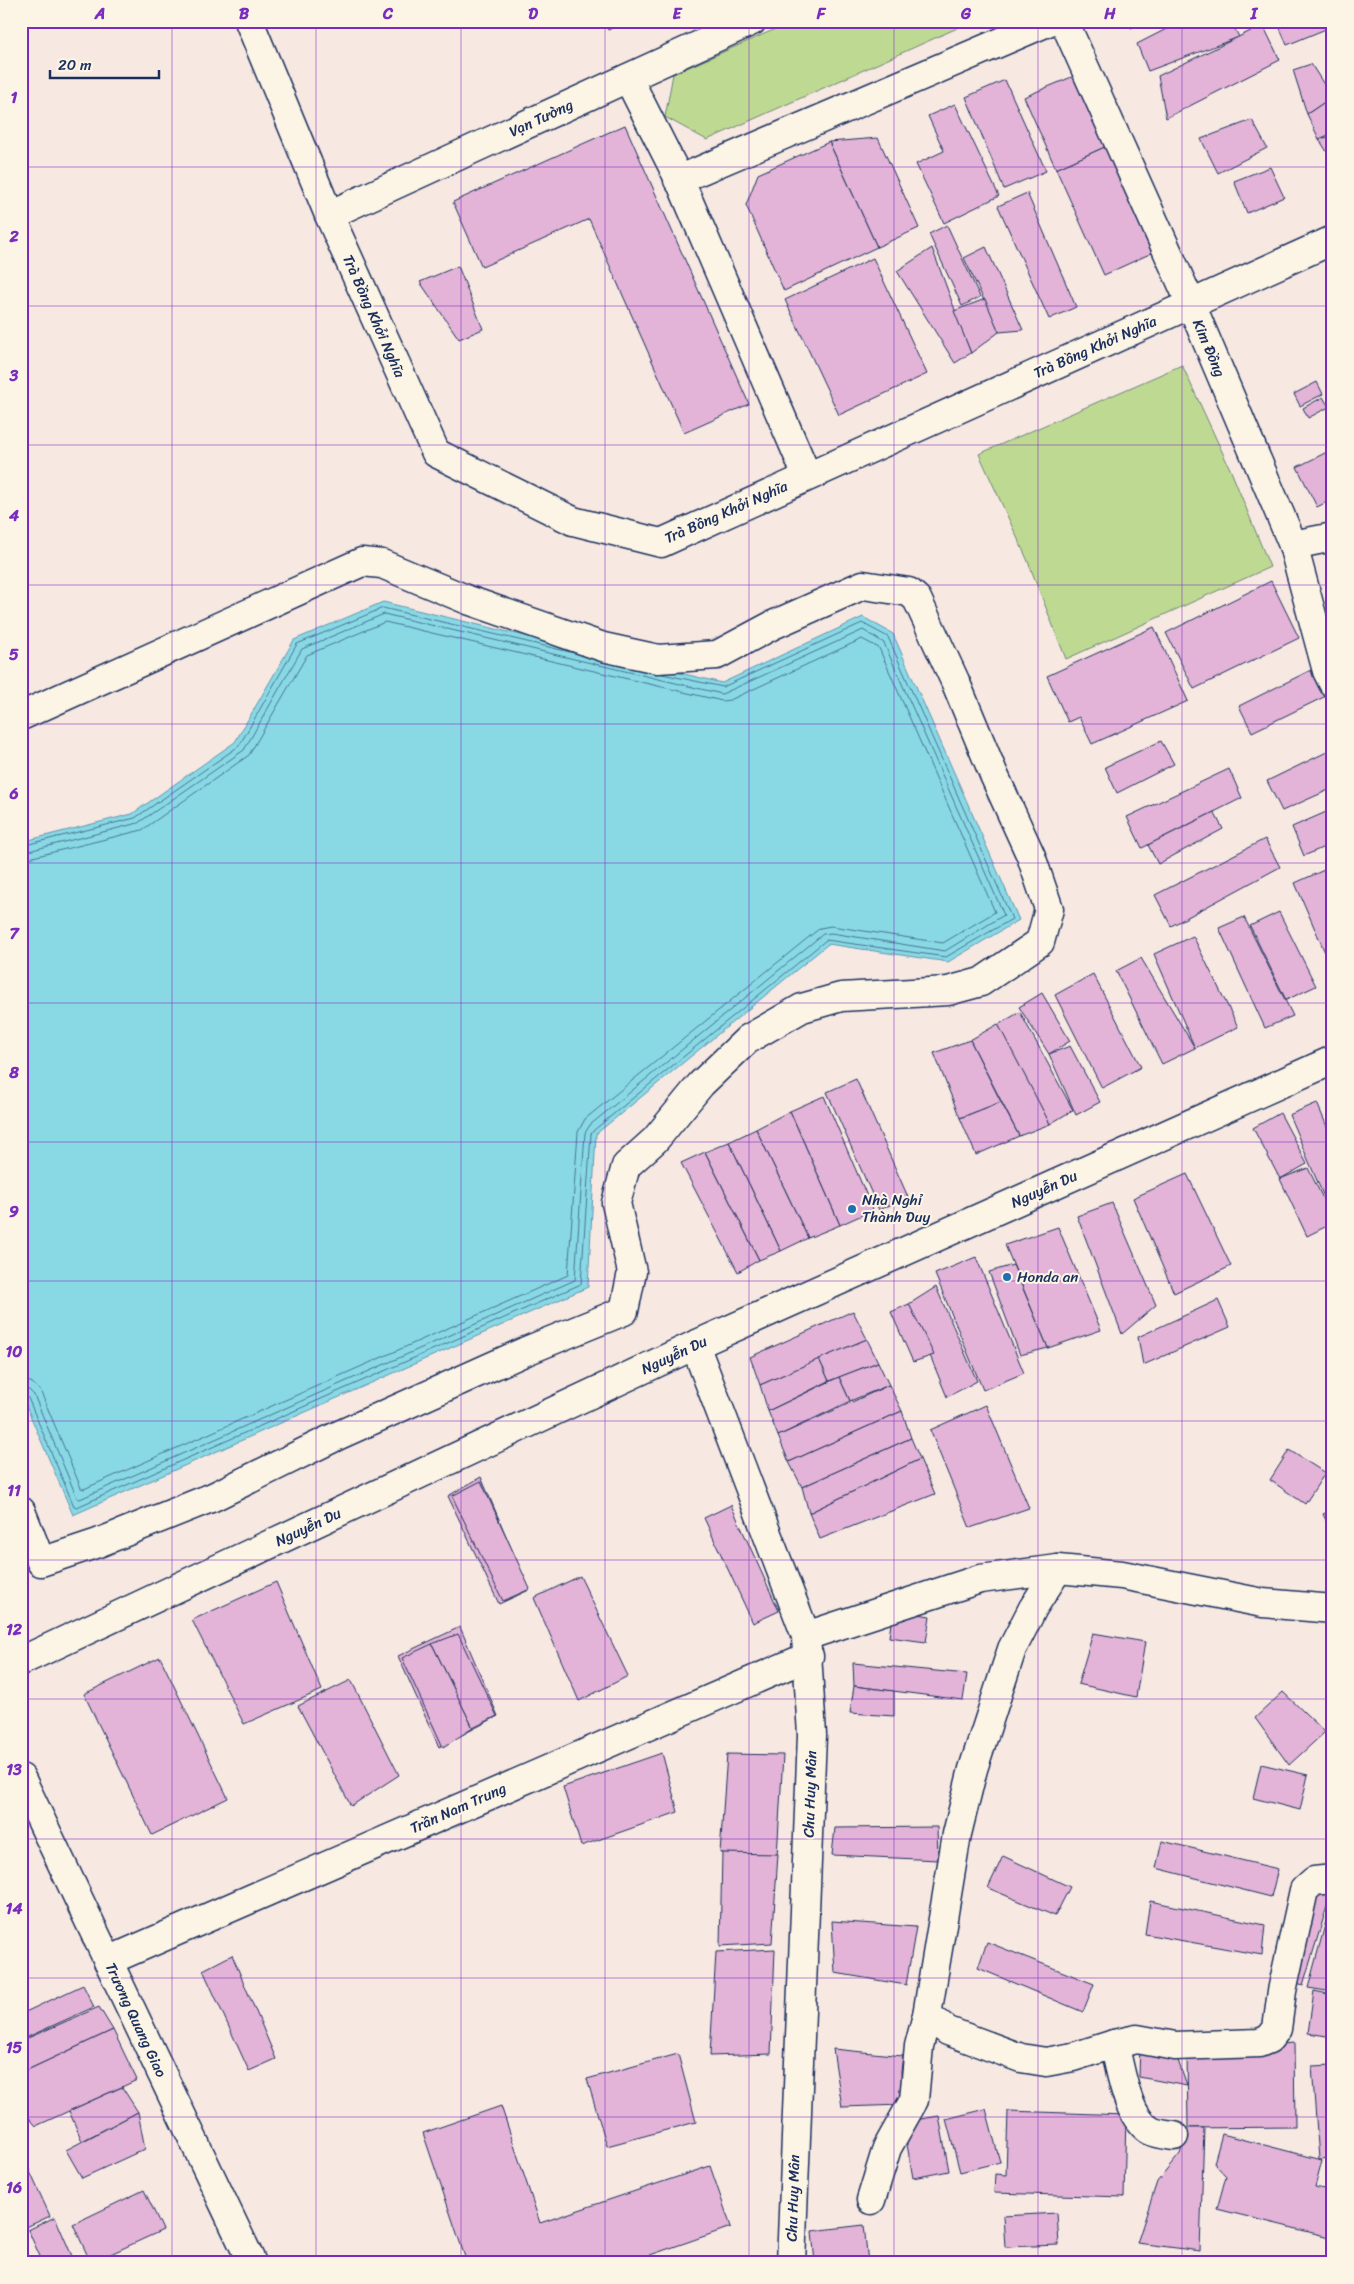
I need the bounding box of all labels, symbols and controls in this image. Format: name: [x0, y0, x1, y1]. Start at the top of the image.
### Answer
text: A: [94, 0, 105, 28]
text: B: [239, 0, 250, 28]
text: C: [382, 0, 394, 28]
text: D: [528, 0, 538, 28]
text: E: [673, 0, 683, 28]
text: F: [816, 0, 827, 28]
text: G: [960, 0, 972, 28]
text: H: [1103, 0, 1116, 28]
text: I: [1250, 0, 1259, 28]
scale bar: [50, 48, 159, 80]
text: 20 m: [58, 52, 92, 78]
text: 1: [11, 83, 18, 112]
street label: Vạn Tường: [505, 92, 578, 144]
text: 2: [8, 222, 19, 251]
street label: Trà Bồng Khởi Nghĩa: [335, 250, 413, 382]
street label: Trà Bồng Khởi Nghĩa: [1029, 308, 1161, 386]
street label: Kim Đồng: [1185, 315, 1233, 382]
text: 3: [9, 361, 19, 390]
street label: Trà Bồng Khởi Nghĩa: [660, 473, 792, 551]
text: 4: [8, 501, 19, 530]
text: 5: [9, 640, 19, 669]
text: 6: [8, 779, 19, 808]
text: 7: [9, 919, 20, 948]
text: 8: [8, 1058, 19, 1087]
street label: Nguyễn Du: [1007, 1163, 1081, 1215]
place label: Nhà Nghỉ Thành Duy: [862, 1187, 931, 1230]
text: 9: [9, 1197, 19, 1226]
marker: Nhà Nghỉ Thành Duy: [846, 1203, 858, 1215]
place label: Honda an: [1017, 1264, 1078, 1290]
marker: Honda an: [1001, 1271, 1013, 1283]
street label: Nguyễn Du: [637, 1328, 711, 1382]
text: 10: [6, 1337, 22, 1366]
text: 11: [7, 1476, 21, 1505]
street label: Nguyễn Du: [271, 1500, 345, 1554]
text: 12: [6, 1615, 23, 1644]
street label: Chu Huy Mân: [795, 1750, 825, 1838]
text: 13: [6, 1755, 22, 1784]
street label: Trần Nam Trung: [406, 1775, 511, 1841]
text: 14: [6, 1894, 22, 1923]
street label: Trương Quang Giao: [98, 1958, 174, 2082]
text: 15: [6, 2033, 23, 2062]
street label: Chu Huy Mân: [778, 2154, 808, 2242]
text: 16: [6, 2173, 22, 2202]

